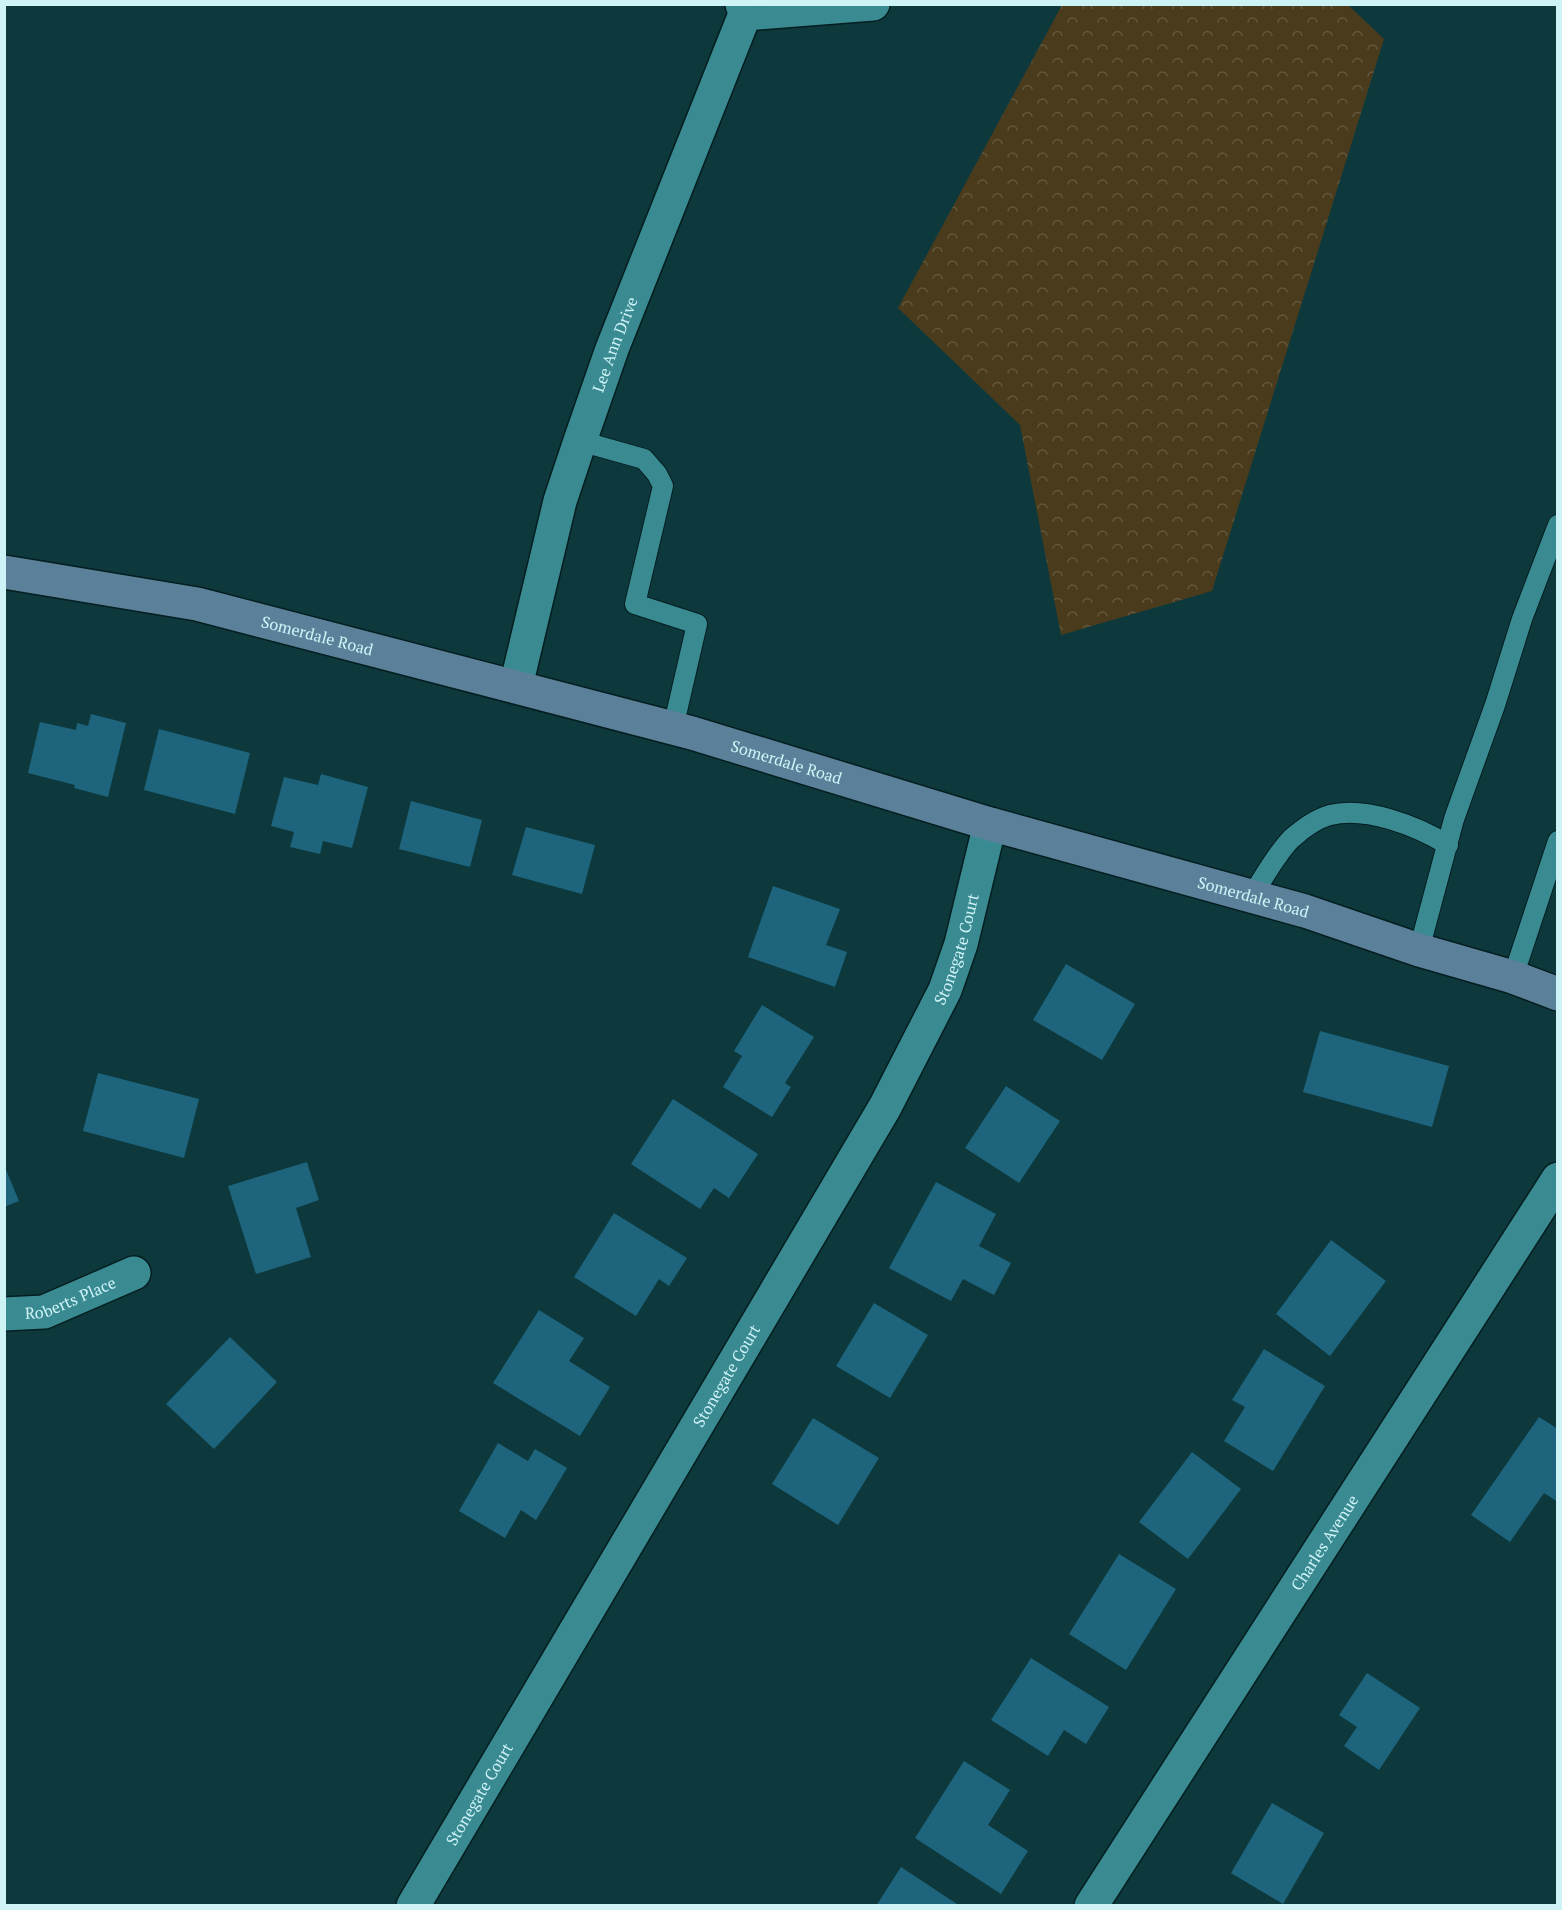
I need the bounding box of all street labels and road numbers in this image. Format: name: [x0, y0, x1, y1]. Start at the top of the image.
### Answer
street label: Lee Ann Drive: [587, 293, 643, 395]
street label: Somerdale Road: [259, 610, 376, 661]
street label: Somerdale Road: [728, 735, 845, 789]
street label: Somerdale Road: [1195, 871, 1312, 923]
street label: Stonegate Court: [928, 891, 984, 1009]
street label: Roberts Place: [24, 1271, 119, 1324]
street label: Stonegate Court: [687, 1320, 765, 1431]
street label: Charles Avenue: [1286, 1490, 1363, 1595]
street label: Stonegate Court: [440, 1739, 518, 1849]

